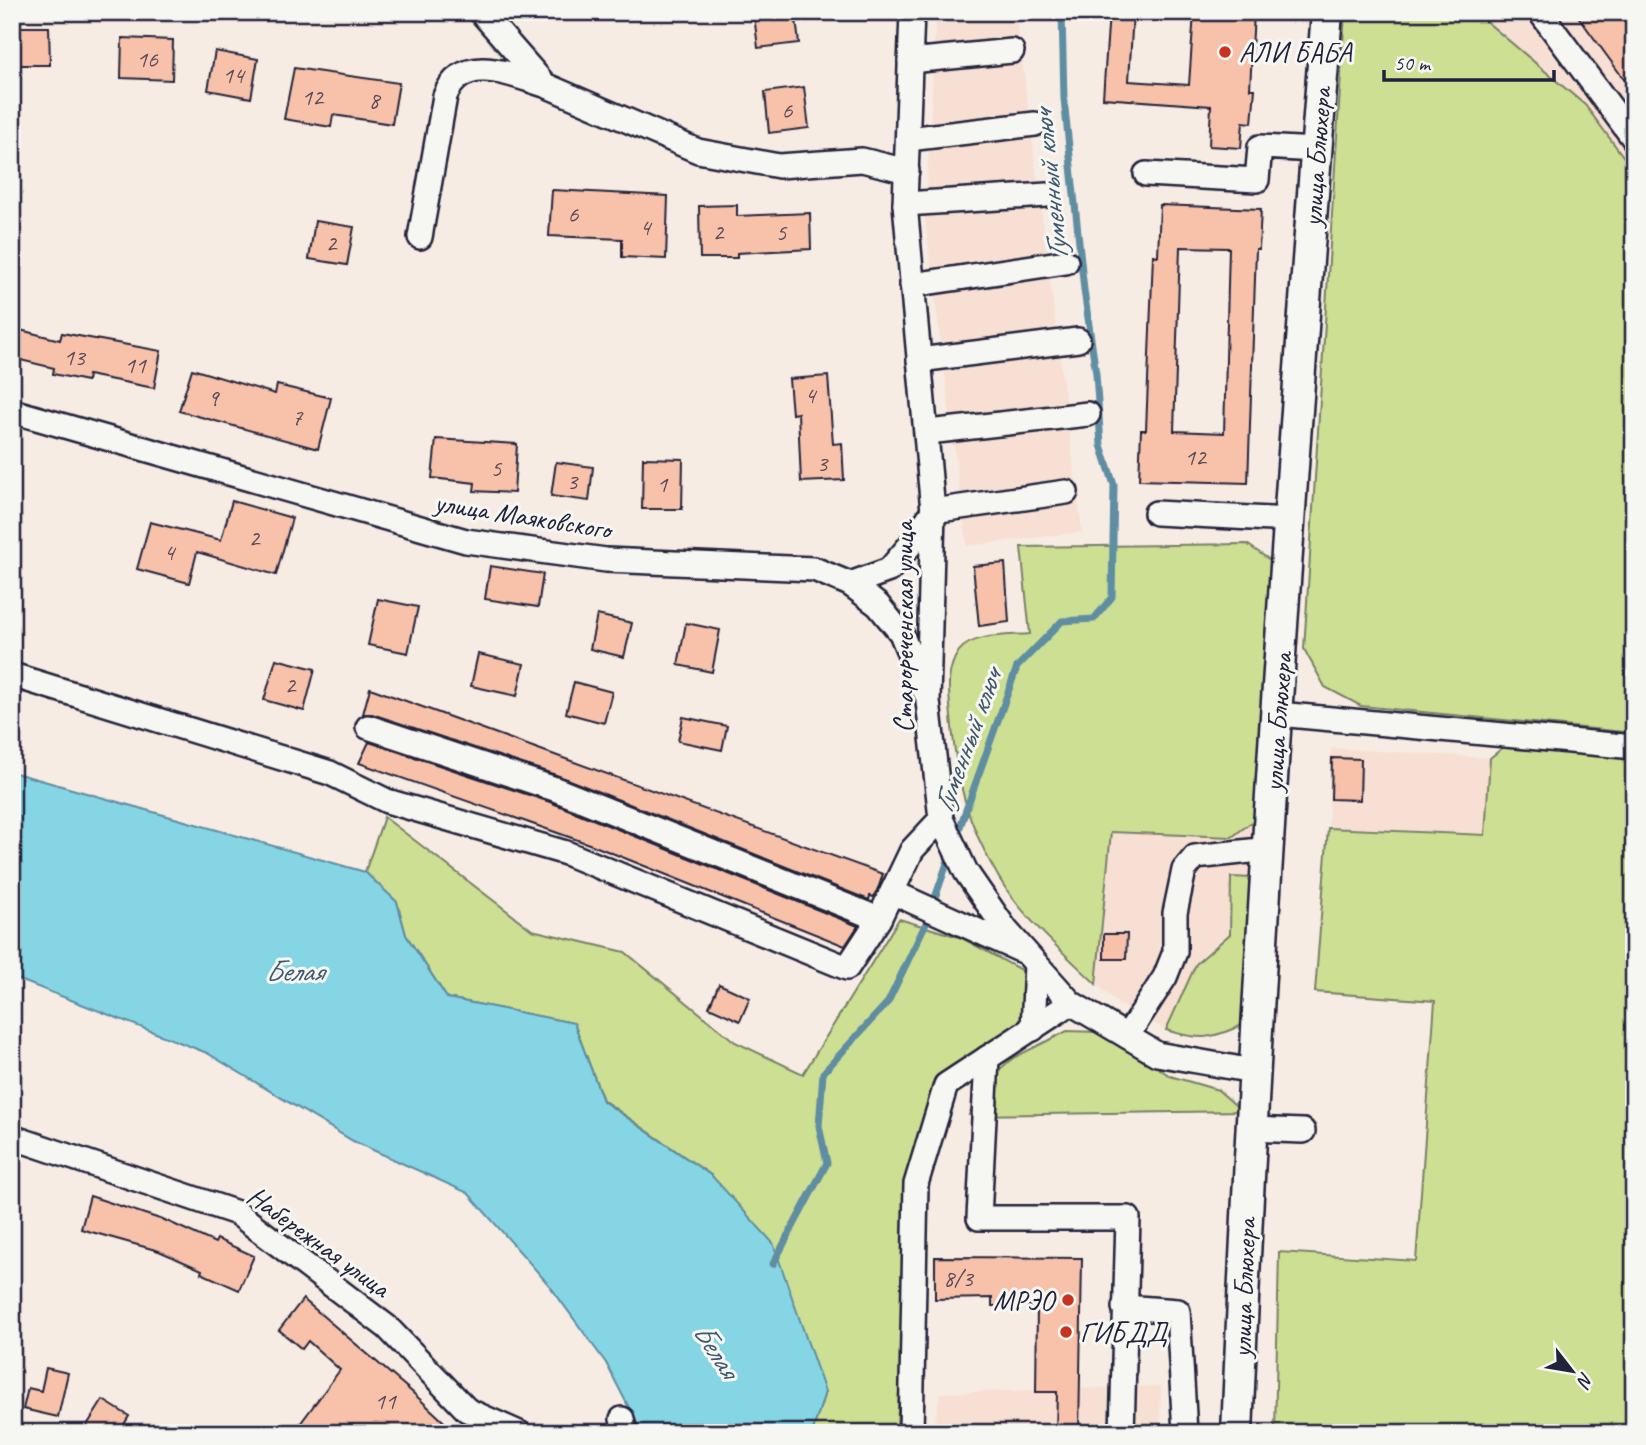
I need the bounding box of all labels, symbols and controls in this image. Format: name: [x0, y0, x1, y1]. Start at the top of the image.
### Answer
place label: АЛИ БАБА: [1239, 35, 1354, 70]
scale bar: [1384, 38, 1553, 82]
house number: 16: [136, 44, 159, 74]
marker: АЛИ БАБА: [1217, 44, 1233, 60]
text: 50 m: [1394, 50, 1432, 76]
house number: 14: [222, 60, 246, 90]
house number: 12: [301, 82, 325, 112]
street label: улица Блюхера: [1294, 84, 1339, 230]
house number: 8: [369, 85, 382, 115]
house number: 6: [782, 95, 794, 125]
water label: Гуменный ключ: [1023, 104, 1077, 261]
house number: 6: [568, 199, 580, 229]
house number: 4: [640, 212, 653, 242]
house number: 2: [713, 217, 726, 247]
house number: 5: [776, 217, 788, 247]
house number: 2: [326, 228, 339, 258]
house number: 13: [63, 342, 87, 372]
house number: 11: [124, 350, 147, 380]
house number: 4: [805, 380, 818, 410]
house number: 9: [208, 383, 221, 413]
house number: 7: [292, 402, 304, 432]
house number: 12: [1184, 442, 1208, 472]
house number: 3: [817, 448, 830, 478]
house number: 5: [491, 453, 503, 483]
house number: 3: [567, 466, 580, 496]
house number: 1: [657, 469, 669, 499]
street label: улица Маяковского: [430, 484, 617, 547]
street label: Старореченская улица: [886, 519, 921, 733]
house number: 2: [249, 523, 262, 553]
house number: 4: [164, 537, 177, 567]
street label: улица Блюхера: [1255, 649, 1300, 795]
water label: Гуменный ключ: [924, 660, 1012, 817]
house number: 2: [285, 670, 298, 700]
water label: Белая: [265, 952, 328, 990]
street label: Набережная улица: [240, 1178, 398, 1306]
street label: улица Блюхера: [1224, 1215, 1264, 1360]
house number: 8/3: [943, 1263, 975, 1293]
place label: МРЭО: [993, 1283, 1057, 1318]
marker: МРЭО: [1060, 1292, 1076, 1308]
water label: Белая: [684, 1315, 750, 1388]
place label: ГИБДД: [1080, 1315, 1169, 1350]
marker: ГИБДД: [1058, 1324, 1074, 1340]
north arrow: [1538, 1336, 1608, 1406]
text: N: [1571, 1368, 1599, 1393]
house number: 11: [374, 1386, 397, 1416]

